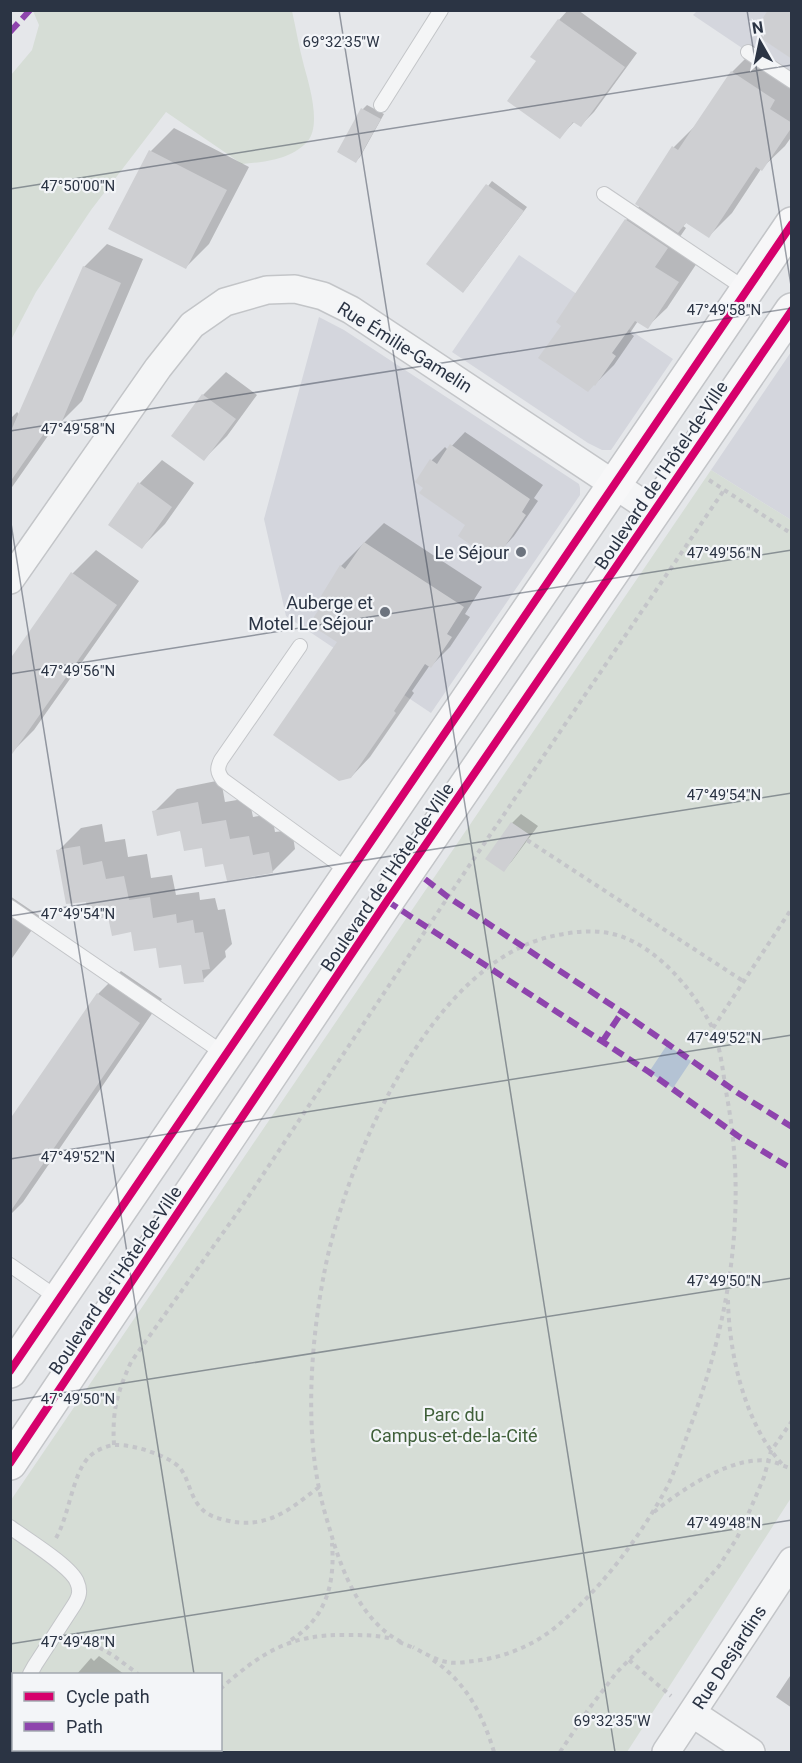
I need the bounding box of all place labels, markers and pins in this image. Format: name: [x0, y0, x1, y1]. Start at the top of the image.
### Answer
place label: Le Séjour: [434, 542, 509, 563]
marker: Le Séjour: [514, 545, 528, 559]
place label: Auberge et Motel Le Séjour: [248, 592, 373, 634]
marker: Auberge et Motel Le Séjour: [378, 605, 392, 619]

